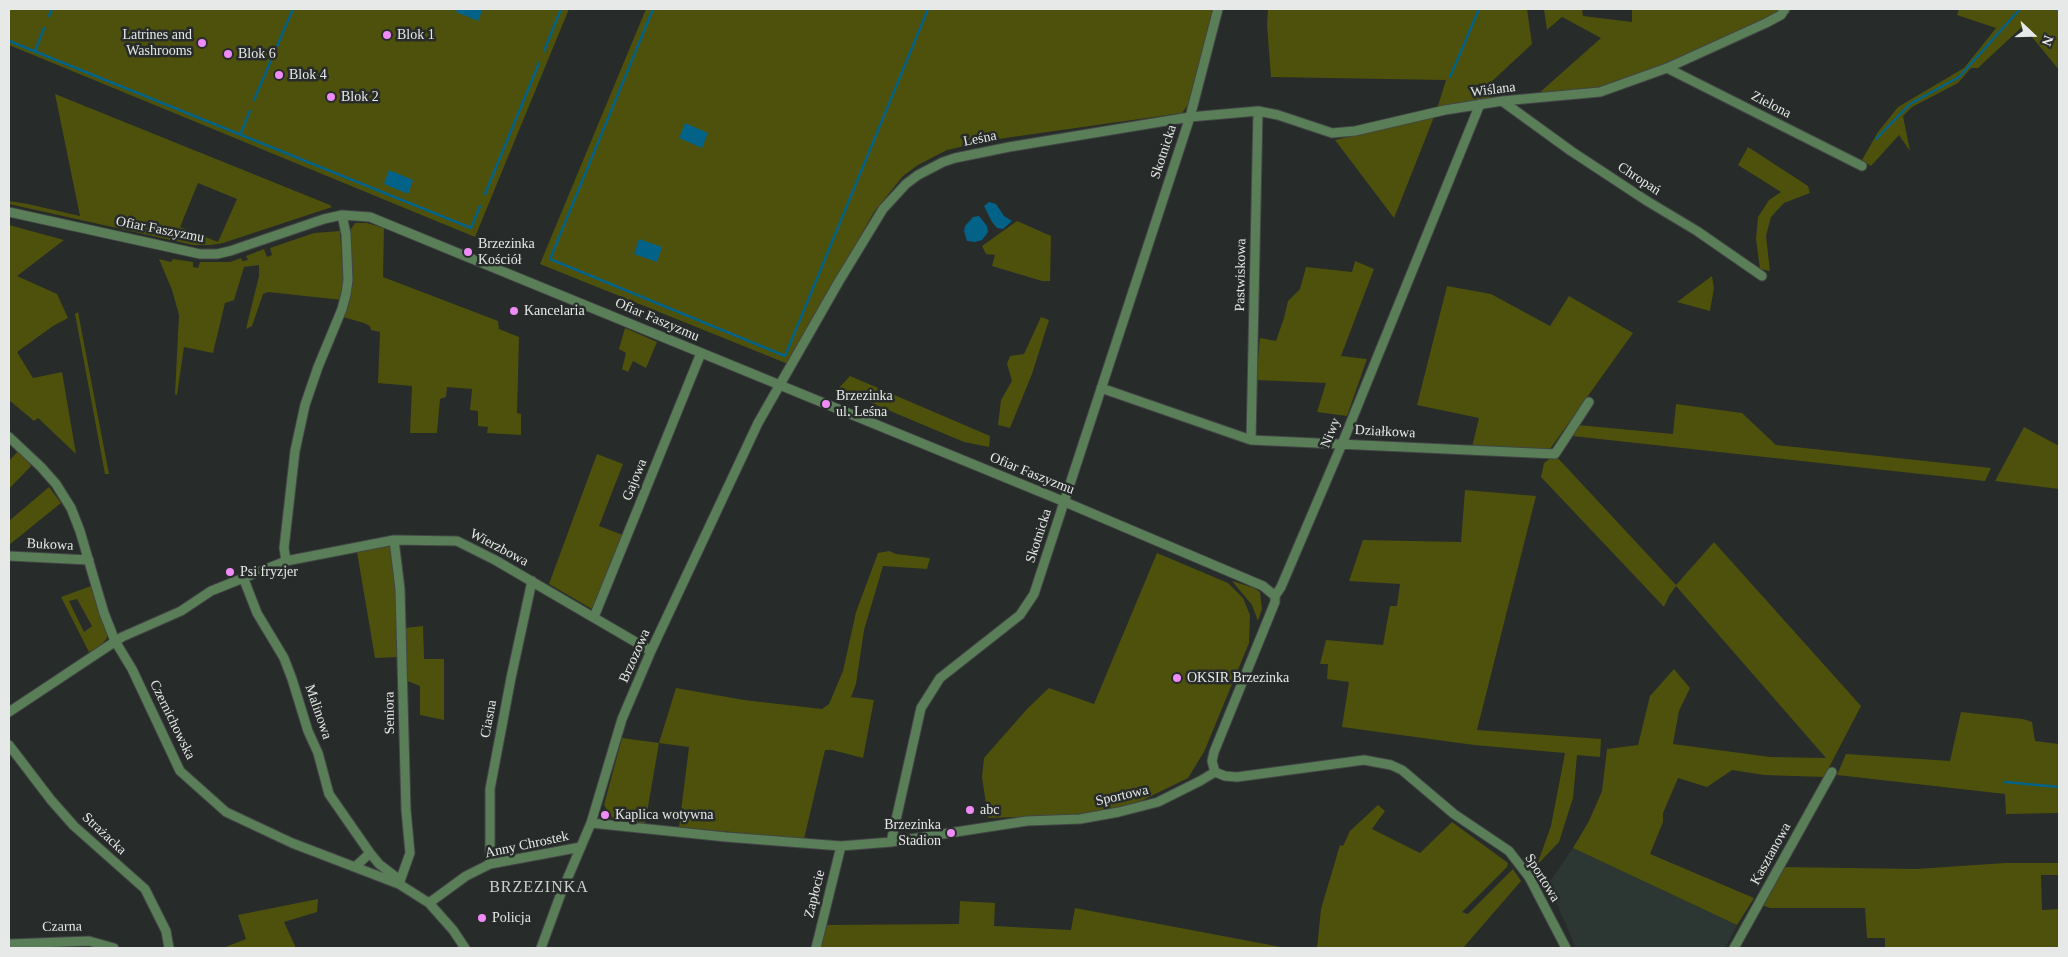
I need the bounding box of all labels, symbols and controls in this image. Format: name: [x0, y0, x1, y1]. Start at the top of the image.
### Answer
north arrow: [2008, 10, 2058, 60]
place label: Latrines and Washrooms: [122, 27, 192, 59]
place label: Blok 1: [397, 27, 435, 43]
marker: Blok 1: [381, 29, 393, 41]
text: N: [2039, 33, 2056, 48]
marker: Latrines and Washrooms: [196, 37, 208, 49]
place label: Blok 6: [238, 46, 276, 62]
marker: Blok 6: [222, 48, 234, 60]
place label: Blok 4: [289, 67, 327, 83]
marker: Blok 4: [273, 69, 285, 81]
street label: Wiślana: [1469, 79, 1517, 101]
street label: Zielona: [1748, 88, 1794, 122]
place label: Blok 2: [341, 89, 379, 105]
marker: Blok 2: [325, 91, 337, 103]
street label: Skotnicka: [1147, 123, 1181, 181]
street label: Leśna: [962, 128, 998, 150]
street label: Chropań: [1614, 159, 1664, 199]
street label: Ofiar Faszyzmu: [114, 213, 206, 247]
place label: Brzezinka Kościół: [478, 236, 535, 268]
street label: Pastwiskowa: [1232, 238, 1250, 312]
marker: Brzezinka Kościół: [462, 246, 474, 258]
street label: Ofiar Faszyzmu: [612, 295, 702, 345]
place label: Kancelaria: [524, 303, 585, 319]
marker: Kancelaria: [508, 305, 520, 317]
place label: Brzezinka ul. Leśna: [836, 388, 893, 421]
marker: Brzezinka ul. Leśna: [820, 398, 832, 410]
street label: Niwy: [1317, 415, 1345, 451]
street label: Działkowa: [1354, 422, 1416, 442]
street label: Ofiar Faszyzmu: [987, 449, 1077, 499]
street label: Gajowa: [619, 457, 651, 503]
street label: Skotnicka: [1022, 507, 1056, 565]
street label: Wierzbowa: [467, 526, 531, 570]
street label: Bukowa: [26, 535, 74, 555]
place label: Psi fryzjer: [240, 564, 298, 580]
marker: Psi fryzjer: [224, 566, 236, 578]
street label: Brzozowa: [616, 627, 654, 685]
place label: OKSIR Brzezinka: [1187, 670, 1289, 686]
marker: OKSIR Brzezinka: [1171, 672, 1183, 684]
street label: Czernichowska: [146, 678, 198, 762]
street label: Malinowa: [301, 682, 335, 742]
street label: Seniora: [381, 691, 399, 735]
street label: Ciasna: [477, 699, 501, 739]
street label: Sportowa: [1094, 782, 1150, 810]
place label: abc: [980, 802, 999, 818]
marker: abc: [964, 804, 976, 816]
place label: Kaplica wotywna: [615, 807, 713, 823]
street label: Strażacka: [78, 809, 130, 859]
marker: Kaplica wotywna: [599, 809, 611, 821]
place label: Brzezinka Stadion: [884, 817, 941, 850]
street label: Kasztanowa: [1747, 820, 1795, 888]
marker: Brzezinka Stadion: [945, 827, 957, 839]
street label: Anny Chrostek: [484, 828, 570, 862]
street label: Sportowa: [1521, 851, 1563, 905]
street label: Zapłocie: [801, 868, 829, 920]
district label: BRZEZINKA: [488, 878, 590, 898]
place label: Policja: [492, 910, 531, 926]
marker: Policja: [476, 912, 488, 924]
street label: Czarna: [42, 918, 82, 936]

